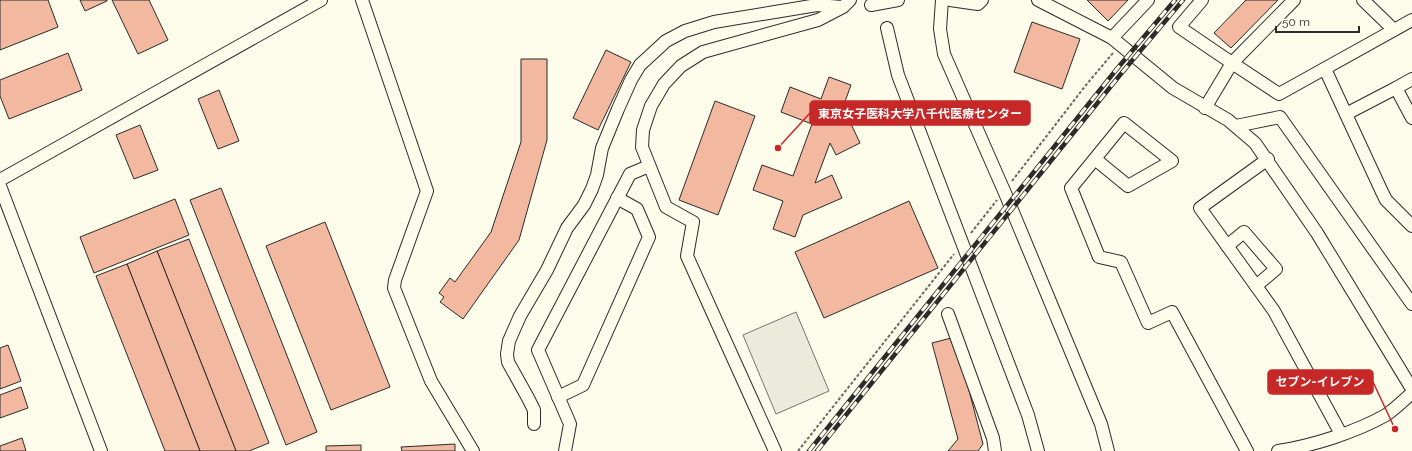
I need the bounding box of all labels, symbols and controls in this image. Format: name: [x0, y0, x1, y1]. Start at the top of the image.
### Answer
scale bar: [1276, 8, 1359, 34]
text: 50 m: [1282, 15, 1310, 29]
callout: 東京女子医科大学八千代医療センター: [810, 101, 1030, 125]
text: 東京女子医科大学八千代医療センター: [818, 107, 1022, 121]
callout: セブン-イレブン: [1268, 370, 1373, 394]
text: セブン-イレブン: [1275, 375, 1365, 389]

